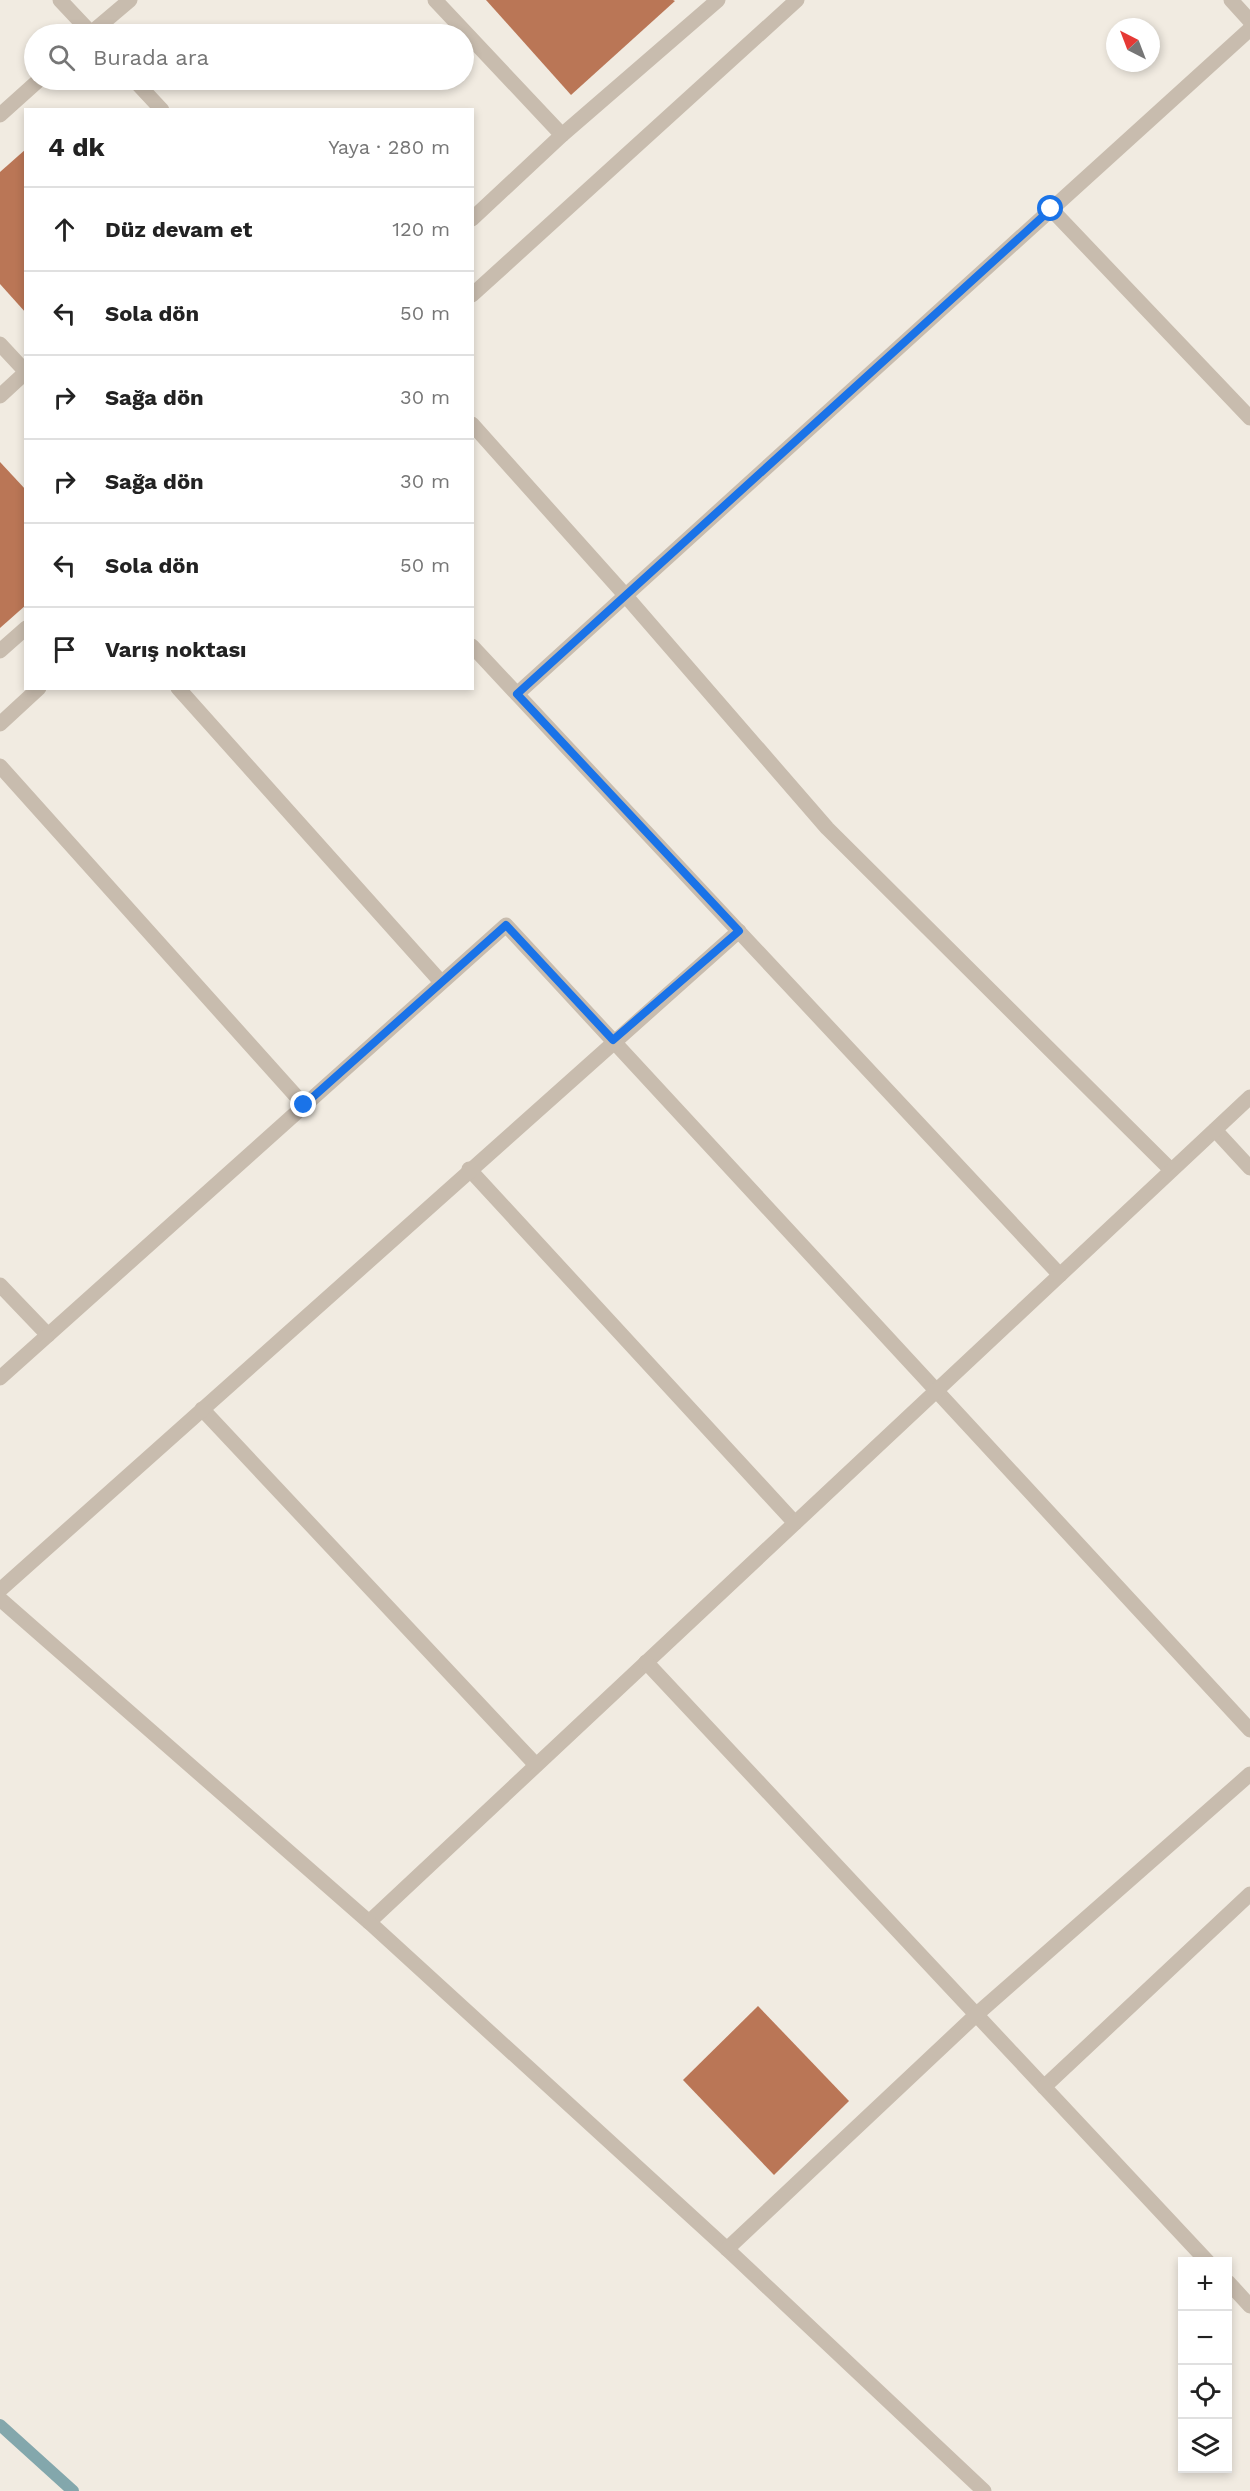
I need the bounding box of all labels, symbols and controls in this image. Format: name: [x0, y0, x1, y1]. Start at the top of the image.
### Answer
north arrow: [1106, 18, 1160, 72]
search box: [24, 24, 474, 90]
icon: search: [45, 41, 78, 74]
text: Burada ara: [93, 45, 209, 70]
text: 4 dk: [48, 132, 105, 162]
text: Yaya · 280 m: [328, 135, 450, 159]
route start: [1037, 195, 1063, 221]
icon: ahead: [48, 213, 81, 246]
text: Düz devam et: [105, 217, 252, 242]
text: 120 m: [392, 217, 450, 241]
icon: left: [48, 297, 81, 330]
text: Sola dön: [105, 301, 199, 326]
text: 50 m: [400, 301, 450, 325]
icon: right: [48, 381, 81, 414]
text: Sağa dön: [105, 385, 204, 410]
text: 30 m: [400, 385, 450, 409]
icon: right: [48, 465, 81, 498]
text: Sağa dön: [105, 469, 204, 494]
text: 30 m: [400, 469, 450, 493]
icon: left: [48, 549, 81, 582]
text: Sola dön: [105, 553, 199, 578]
text: 50 m: [400, 553, 450, 577]
icon: arrive: [48, 633, 81, 666]
text: Varış noktası: [105, 637, 247, 662]
route end: [290, 1091, 316, 1117]
map controls: [1178, 2257, 1232, 2473]
button: +: [1178, 2257, 1232, 2311]
button: −: [1178, 2311, 1232, 2365]
button: locate: [1178, 2365, 1232, 2419]
button: layers: [1178, 2419, 1232, 2473]

